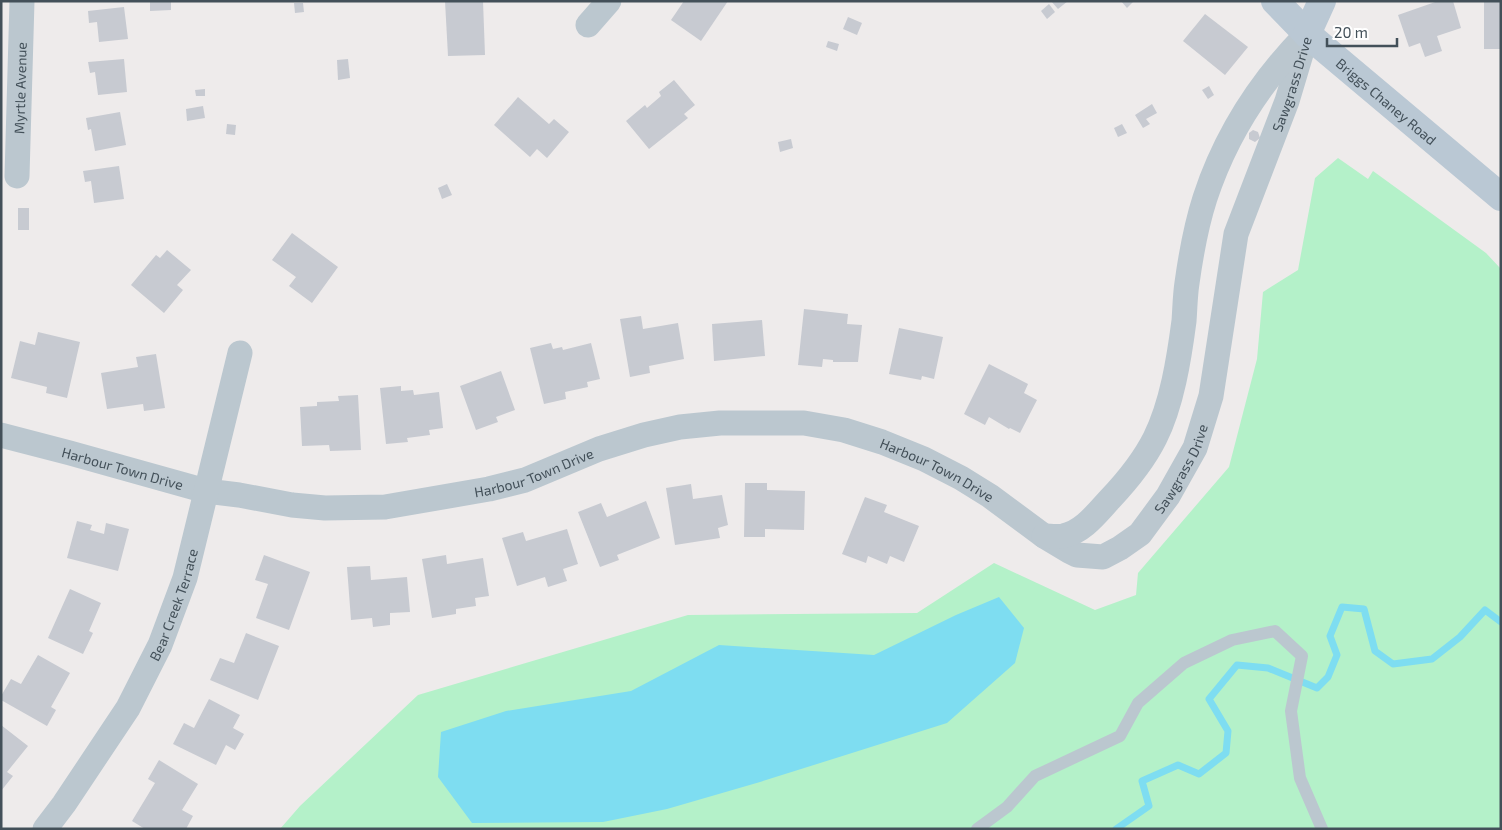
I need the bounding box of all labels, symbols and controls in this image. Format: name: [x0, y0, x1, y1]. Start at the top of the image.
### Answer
scale bar: [1327, 15, 1397, 47]
text: 20 m: [1334, 23, 1368, 41]
street label: Sawgrass Drive: [1268, 34, 1314, 134]
street label: Myrtle Avenue: [10, 42, 29, 134]
street label: Briggs Chaney Road: [1333, 54, 1440, 148]
street label: Sawgrass Drive: [1150, 422, 1210, 516]
street label: Harbour Town Drive: [878, 434, 997, 505]
street label: Harbour Town Drive: [60, 443, 185, 493]
street label: Harbour Town Drive: [473, 444, 596, 500]
street label: Bear Creek Terrace: [145, 547, 200, 663]

